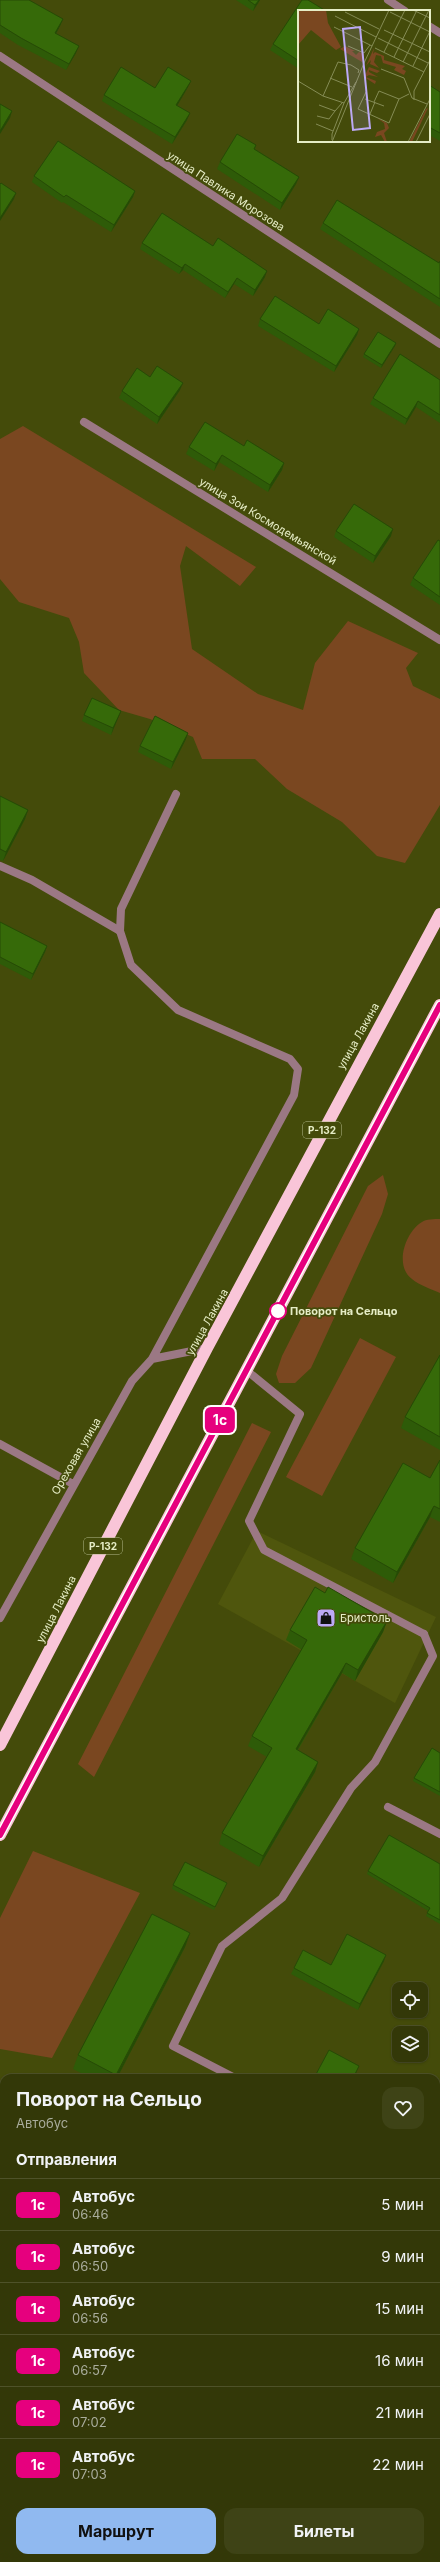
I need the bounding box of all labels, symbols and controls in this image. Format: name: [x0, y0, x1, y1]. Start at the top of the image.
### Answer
inset map: [298, 10, 430, 142]
street label: улица Павлика Морозова: [165, 148, 287, 234]
street label: улица Зои Космодемьянской: [197, 474, 339, 568]
street label: улица Лакина: [334, 1000, 382, 1072]
road number: Р-132: [303, 1122, 341, 1138]
street label: улица Лакина: [183, 1286, 231, 1358]
marker: Поворот на Сельцо: [269, 1302, 287, 1320]
place label: Поворот на Сельцо: [290, 1304, 398, 1318]
line badge: 1с: [202, 1407, 238, 1433]
text: 1с: [213, 1411, 227, 1428]
street label: Ореховая улица: [48, 1415, 104, 1497]
road number: Р-132: [84, 1538, 122, 1554]
street label: улица Лакина: [33, 1573, 79, 1645]
shop icon: Бристоль: [315, 1607, 337, 1629]
place label: Бристоль: [340, 1611, 391, 1625]
map controls: [392, 1982, 428, 2062]
button: locate: [392, 1982, 428, 2018]
button: layers: [392, 2026, 428, 2062]
button: heart: [382, 2087, 424, 2129]
text: Поворот на Сельцо: [16, 2088, 202, 2111]
text: Автобус: [16, 2115, 68, 2131]
text: Отправления: [16, 2150, 117, 2169]
text: Автобус: [72, 2187, 135, 2206]
text: 5 мин: [381, 2195, 424, 2214]
text: 1с: [31, 2196, 45, 2213]
text: 06:46: [72, 2206, 108, 2222]
text: Автобус: [72, 2239, 135, 2258]
text: 9 мин: [381, 2247, 424, 2266]
text: 1с: [31, 2248, 45, 2265]
text: 06:50: [72, 2258, 108, 2274]
text: Автобус: [72, 2291, 135, 2310]
text: 15 мин: [375, 2299, 424, 2318]
text: 1с: [31, 2300, 45, 2317]
text: 06:56: [72, 2310, 108, 2326]
text: Автобус: [72, 2343, 135, 2362]
text: 16 мин: [375, 2351, 424, 2370]
text: 1с: [31, 2352, 45, 2369]
text: 06:57: [72, 2362, 107, 2378]
text: Автобус: [72, 2395, 135, 2414]
text: 21 мин: [375, 2403, 424, 2422]
text: 1с: [31, 2404, 45, 2421]
text: 07:02: [72, 2414, 107, 2430]
text: Автобус: [72, 2447, 135, 2466]
text: 22 мин: [372, 2455, 424, 2474]
text: 1с: [31, 2456, 45, 2473]
text: 07:03: [72, 2466, 107, 2482]
button: Маршрут: [16, 2508, 216, 2554]
button: Билеты: [224, 2508, 424, 2554]

